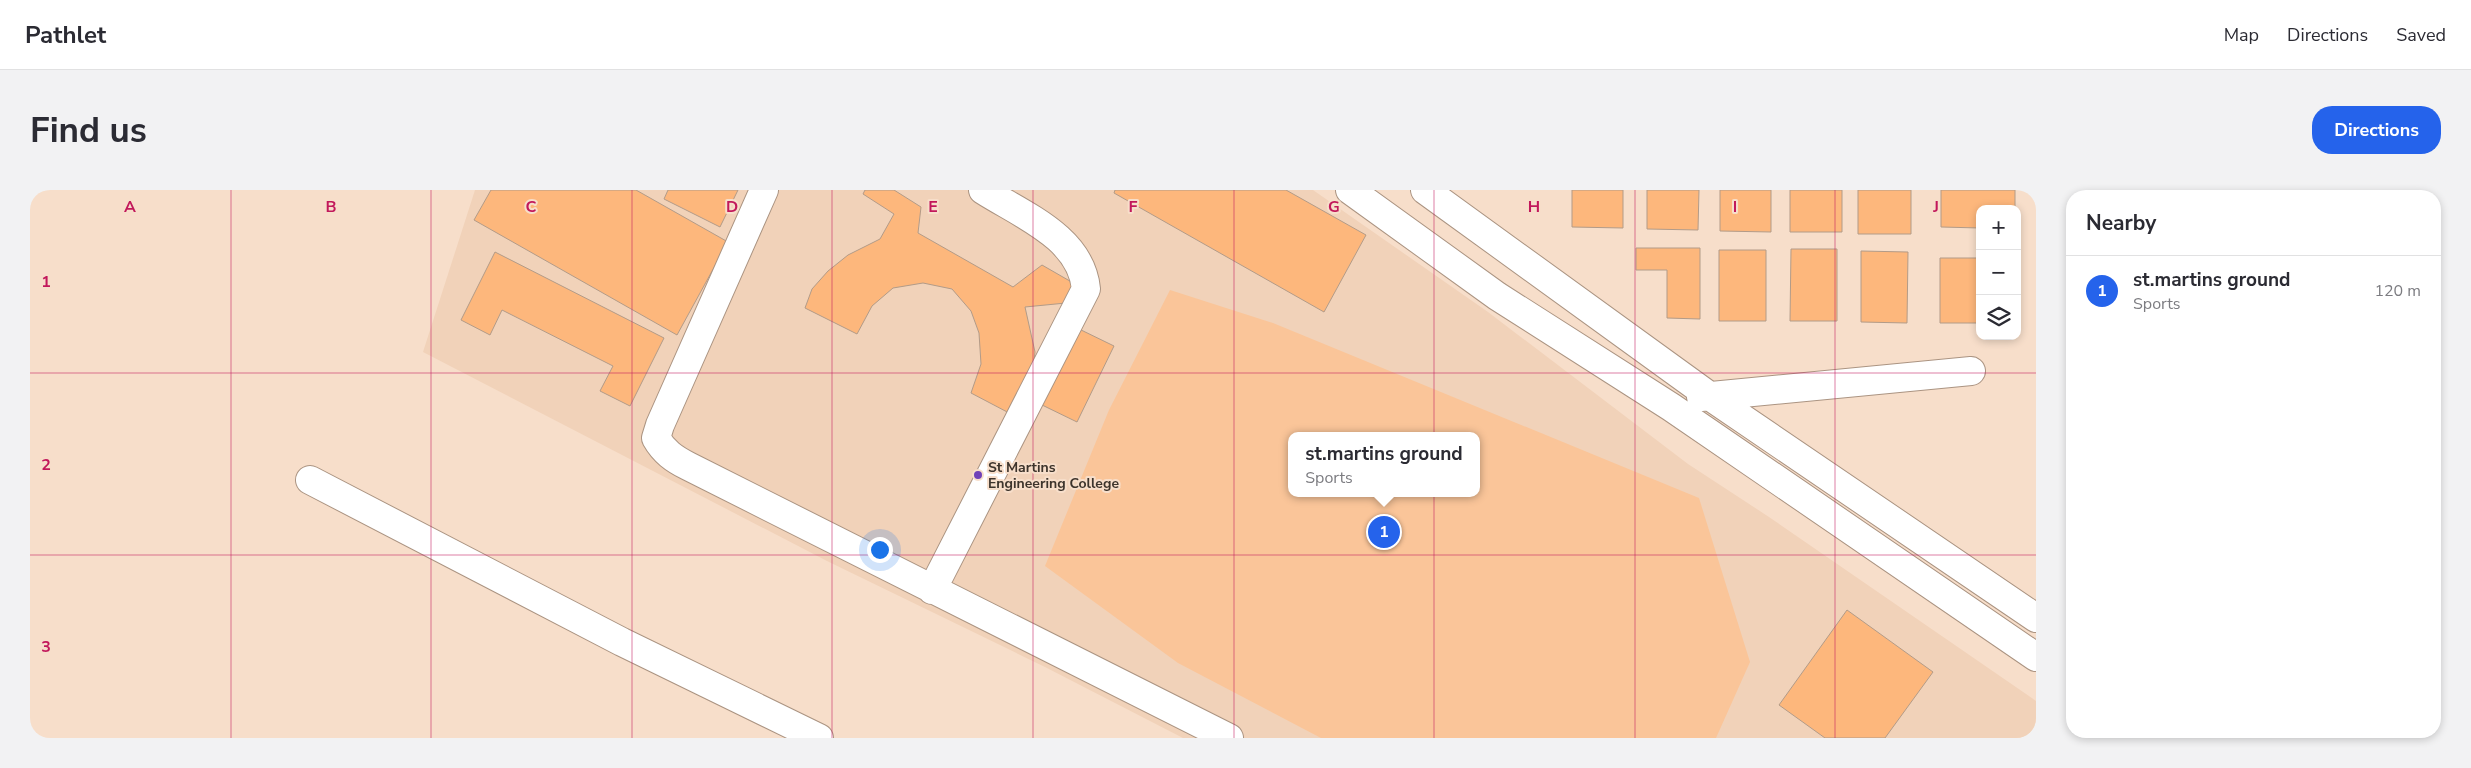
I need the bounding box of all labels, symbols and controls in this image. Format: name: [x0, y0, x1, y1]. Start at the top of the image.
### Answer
text: Pathlet: [25, 19, 106, 51]
text: Map: [2224, 23, 2259, 47]
text: Directions: [2287, 23, 2368, 47]
text: Saved: [2396, 23, 2446, 47]
button: Directions: [2312, 106, 2441, 154]
text: Find us: [30, 107, 147, 154]
text: A: [124, 196, 136, 218]
text: B: [325, 196, 337, 218]
text: C: [526, 196, 537, 218]
text: D: [726, 196, 738, 218]
text: E: [928, 196, 938, 218]
text: F: [1129, 196, 1138, 218]
text: G: [1328, 196, 1340, 218]
text: H: [1528, 196, 1540, 218]
text: I: [1733, 196, 1737, 218]
text: J: [1932, 196, 1939, 218]
map controls: [1976, 205, 2021, 340]
button: +: [1976, 205, 2021, 250]
text: Nearby: [2086, 209, 2156, 237]
button: −: [1976, 250, 2021, 295]
text: st.martins ground: [2133, 267, 2290, 293]
text: 1: [41, 271, 51, 293]
text: 1: [2097, 280, 2107, 302]
text: 120 m: [2374, 280, 2421, 302]
text: Sports: [2133, 293, 2181, 315]
button: layers: [1976, 295, 2021, 340]
popup: [1288, 432, 1480, 497]
text: st.martins ground: [1305, 441, 1463, 467]
text: 2: [41, 454, 51, 476]
place label: St Martins Engineering College: [988, 458, 1119, 493]
text: Sports: [1305, 467, 1353, 489]
marker: St Martins Engineering College: [972, 469, 984, 481]
pin: 1: [1368, 513, 1400, 551]
your location: [867, 537, 893, 563]
text: 3: [41, 636, 51, 658]

